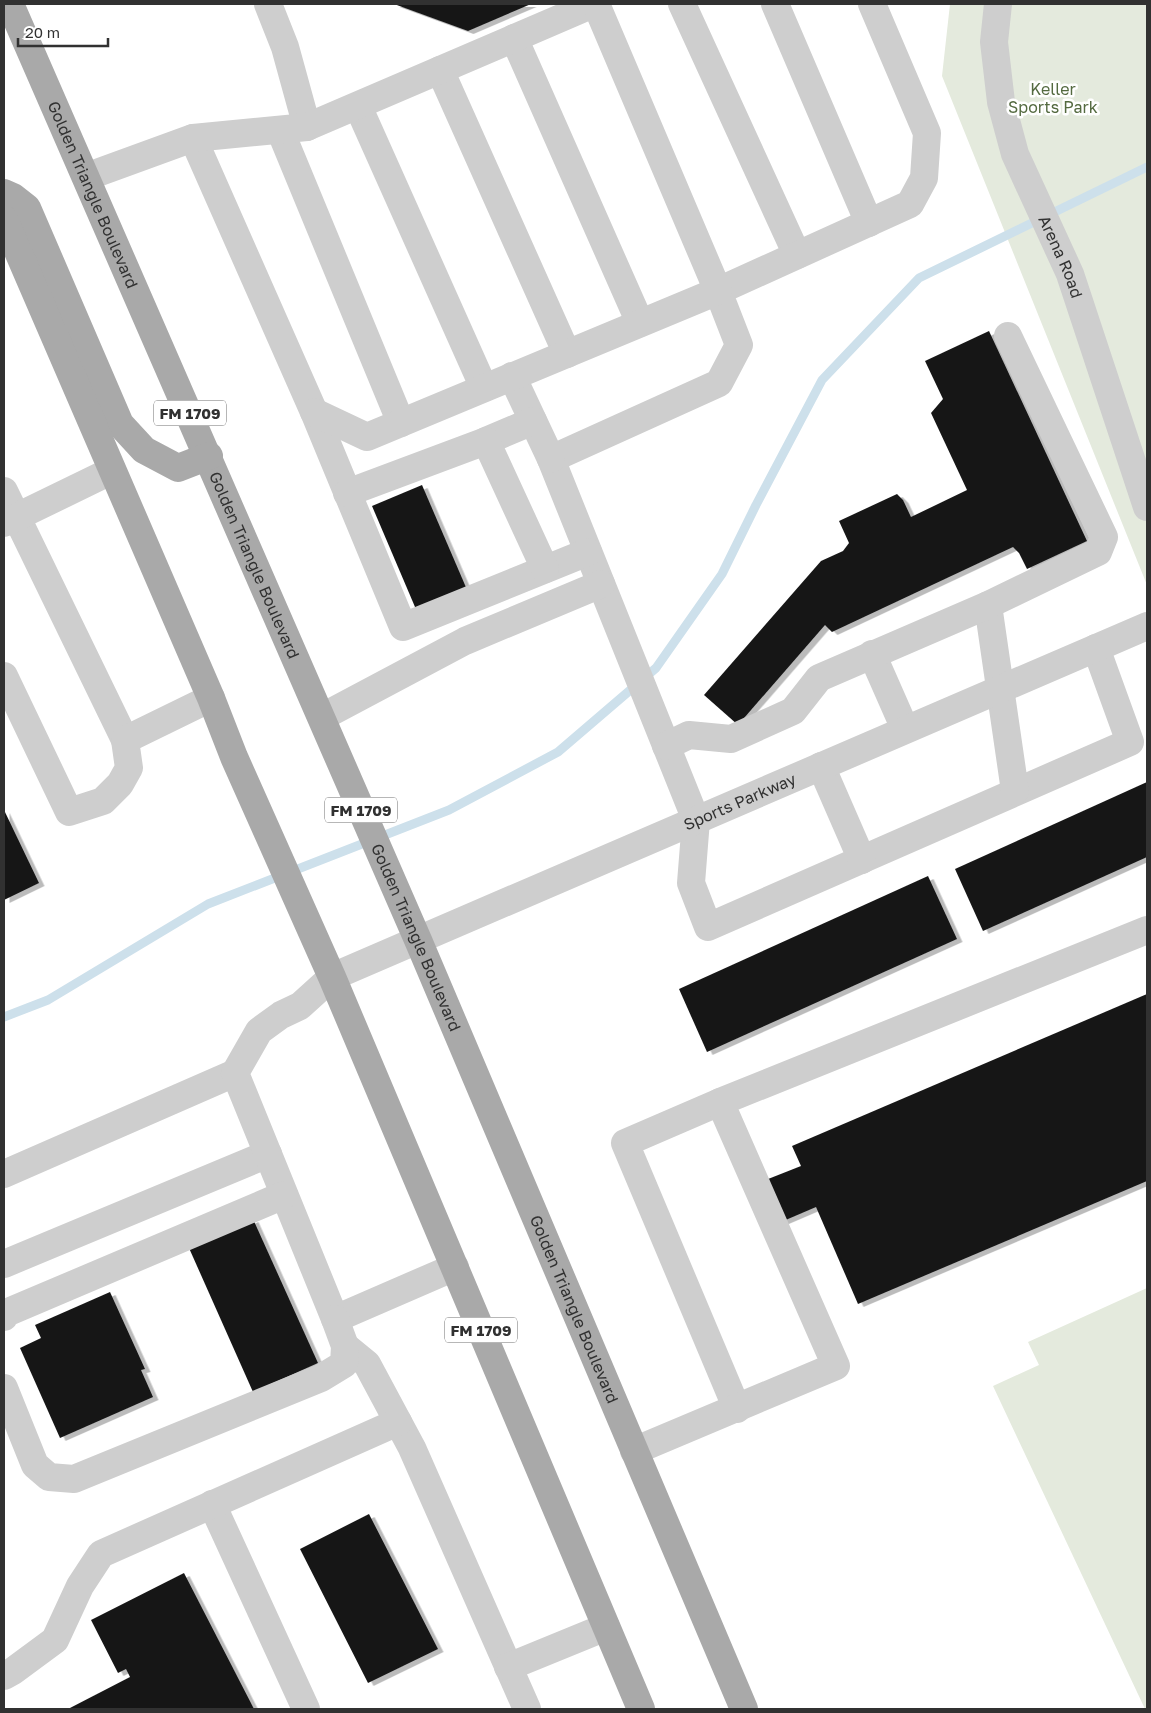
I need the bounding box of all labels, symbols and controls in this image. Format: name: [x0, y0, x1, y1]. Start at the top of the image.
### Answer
scale bar: [18, 15, 108, 47]
text: 20 m: [25, 23, 60, 41]
park label: Keller Sports Park: [1008, 79, 1098, 117]
street label: Golden Triangle Boulevard: [44, 98, 143, 291]
street label: Arena Road: [1034, 212, 1087, 301]
road number: FM 1709: [154, 400, 226, 426]
street label: Golden Triangle Boulevard: [205, 468, 304, 662]
street label: Sports Parkway: [680, 768, 799, 834]
road number: FM 1709: [325, 798, 397, 822]
street label: Golden Triangle Boulevard: [367, 840, 465, 1034]
street label: Golden Triangle Boulevard: [526, 1212, 623, 1406]
road number: FM 1709: [445, 1318, 517, 1342]

